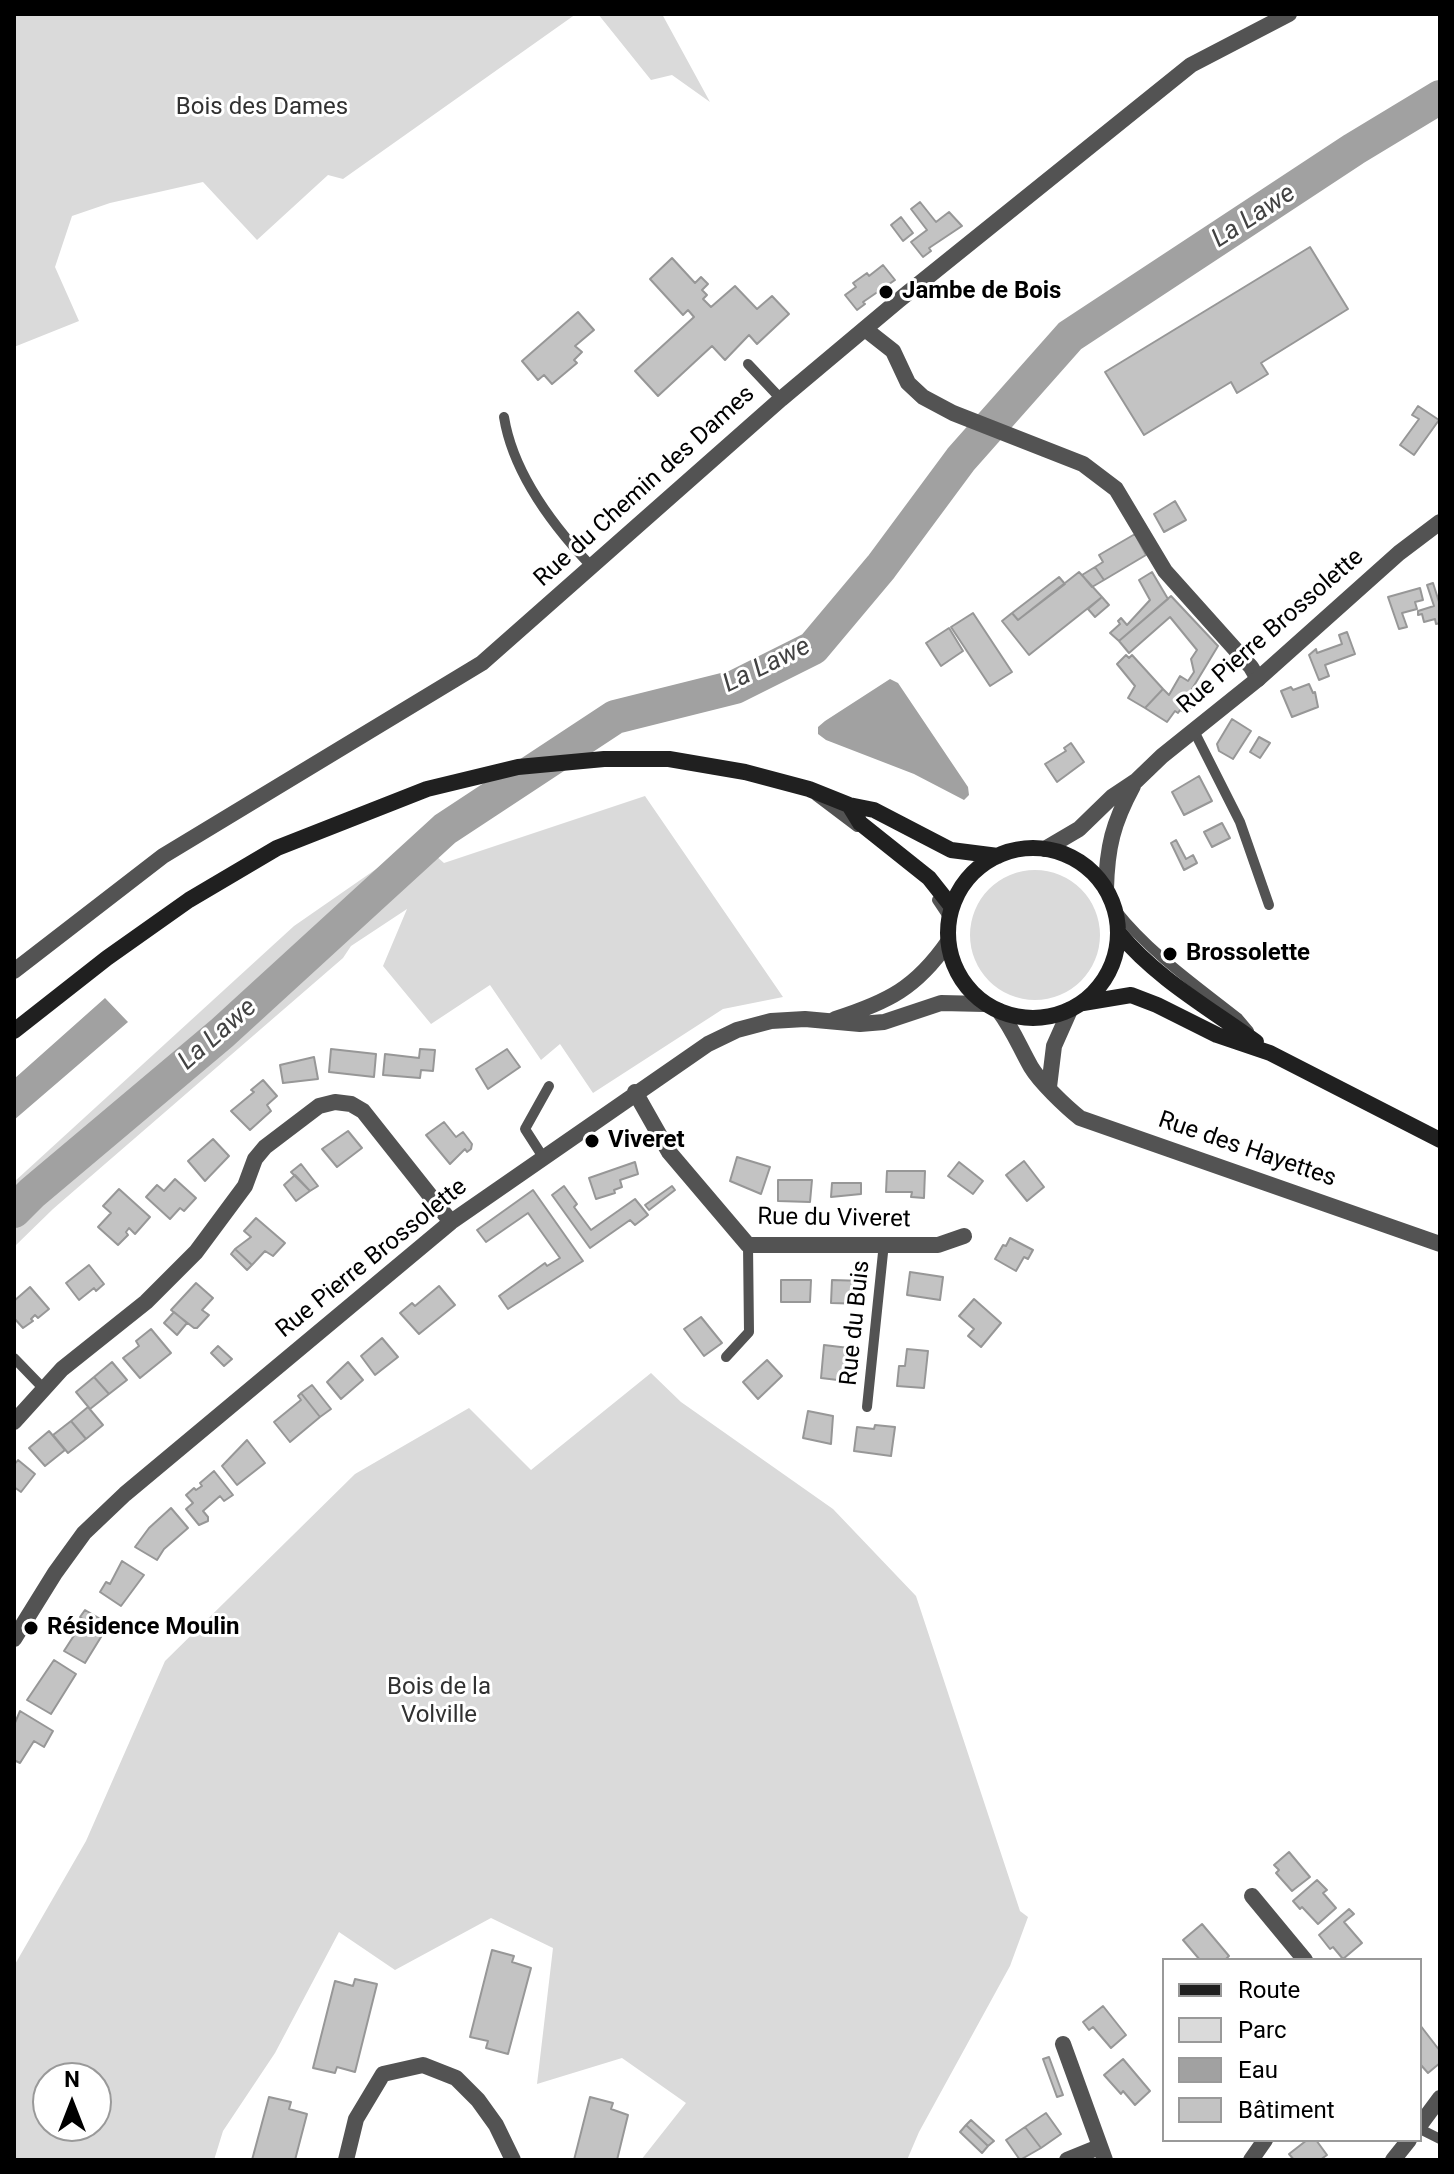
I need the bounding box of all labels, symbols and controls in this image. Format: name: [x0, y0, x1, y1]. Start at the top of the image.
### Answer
park label: Bois des Dames: [176, 94, 348, 122]
water label: La Lawe: [1206, 179, 1302, 255]
place label: Jambe de Bois: [902, 278, 1061, 306]
marker: Jambe de Bois: [877, 283, 895, 301]
street label: Rue du Chemin des Dames: [529, 380, 761, 594]
street label: Rue Pierre Brossolette: [1172, 543, 1370, 721]
water label: La Lawe: [718, 632, 816, 700]
place label: Brossolette: [1186, 940, 1310, 968]
marker: Brossolette: [1161, 945, 1179, 963]
water label: La Lawe: [173, 993, 263, 1077]
street label: Rue des Hayettes: [1154, 1106, 1340, 1194]
place label: Viveret: [608, 1127, 685, 1155]
marker: Viveret: [583, 1132, 601, 1150]
street label: Rue Pierre Brossolette: [271, 1173, 473, 1345]
street label: Rue du Viveret: [757, 1203, 911, 1235]
street label: Rue du Buis: [835, 1259, 877, 1387]
place label: Résidence Moulin: [47, 1614, 240, 1642]
marker: Résidence Moulin: [22, 1619, 40, 1637]
park label: Bois de la Volville: [387, 1674, 491, 1730]
legend: [1162, 1958, 1422, 2142]
text: Route: [1238, 1976, 1300, 2004]
text: Parc: [1238, 2016, 1287, 2044]
text: Eau: [1238, 2056, 1278, 2084]
north arrow: [32, 2062, 112, 2142]
text: N: [64, 2067, 80, 2092]
text: Bâtiment: [1238, 2096, 1335, 2124]

